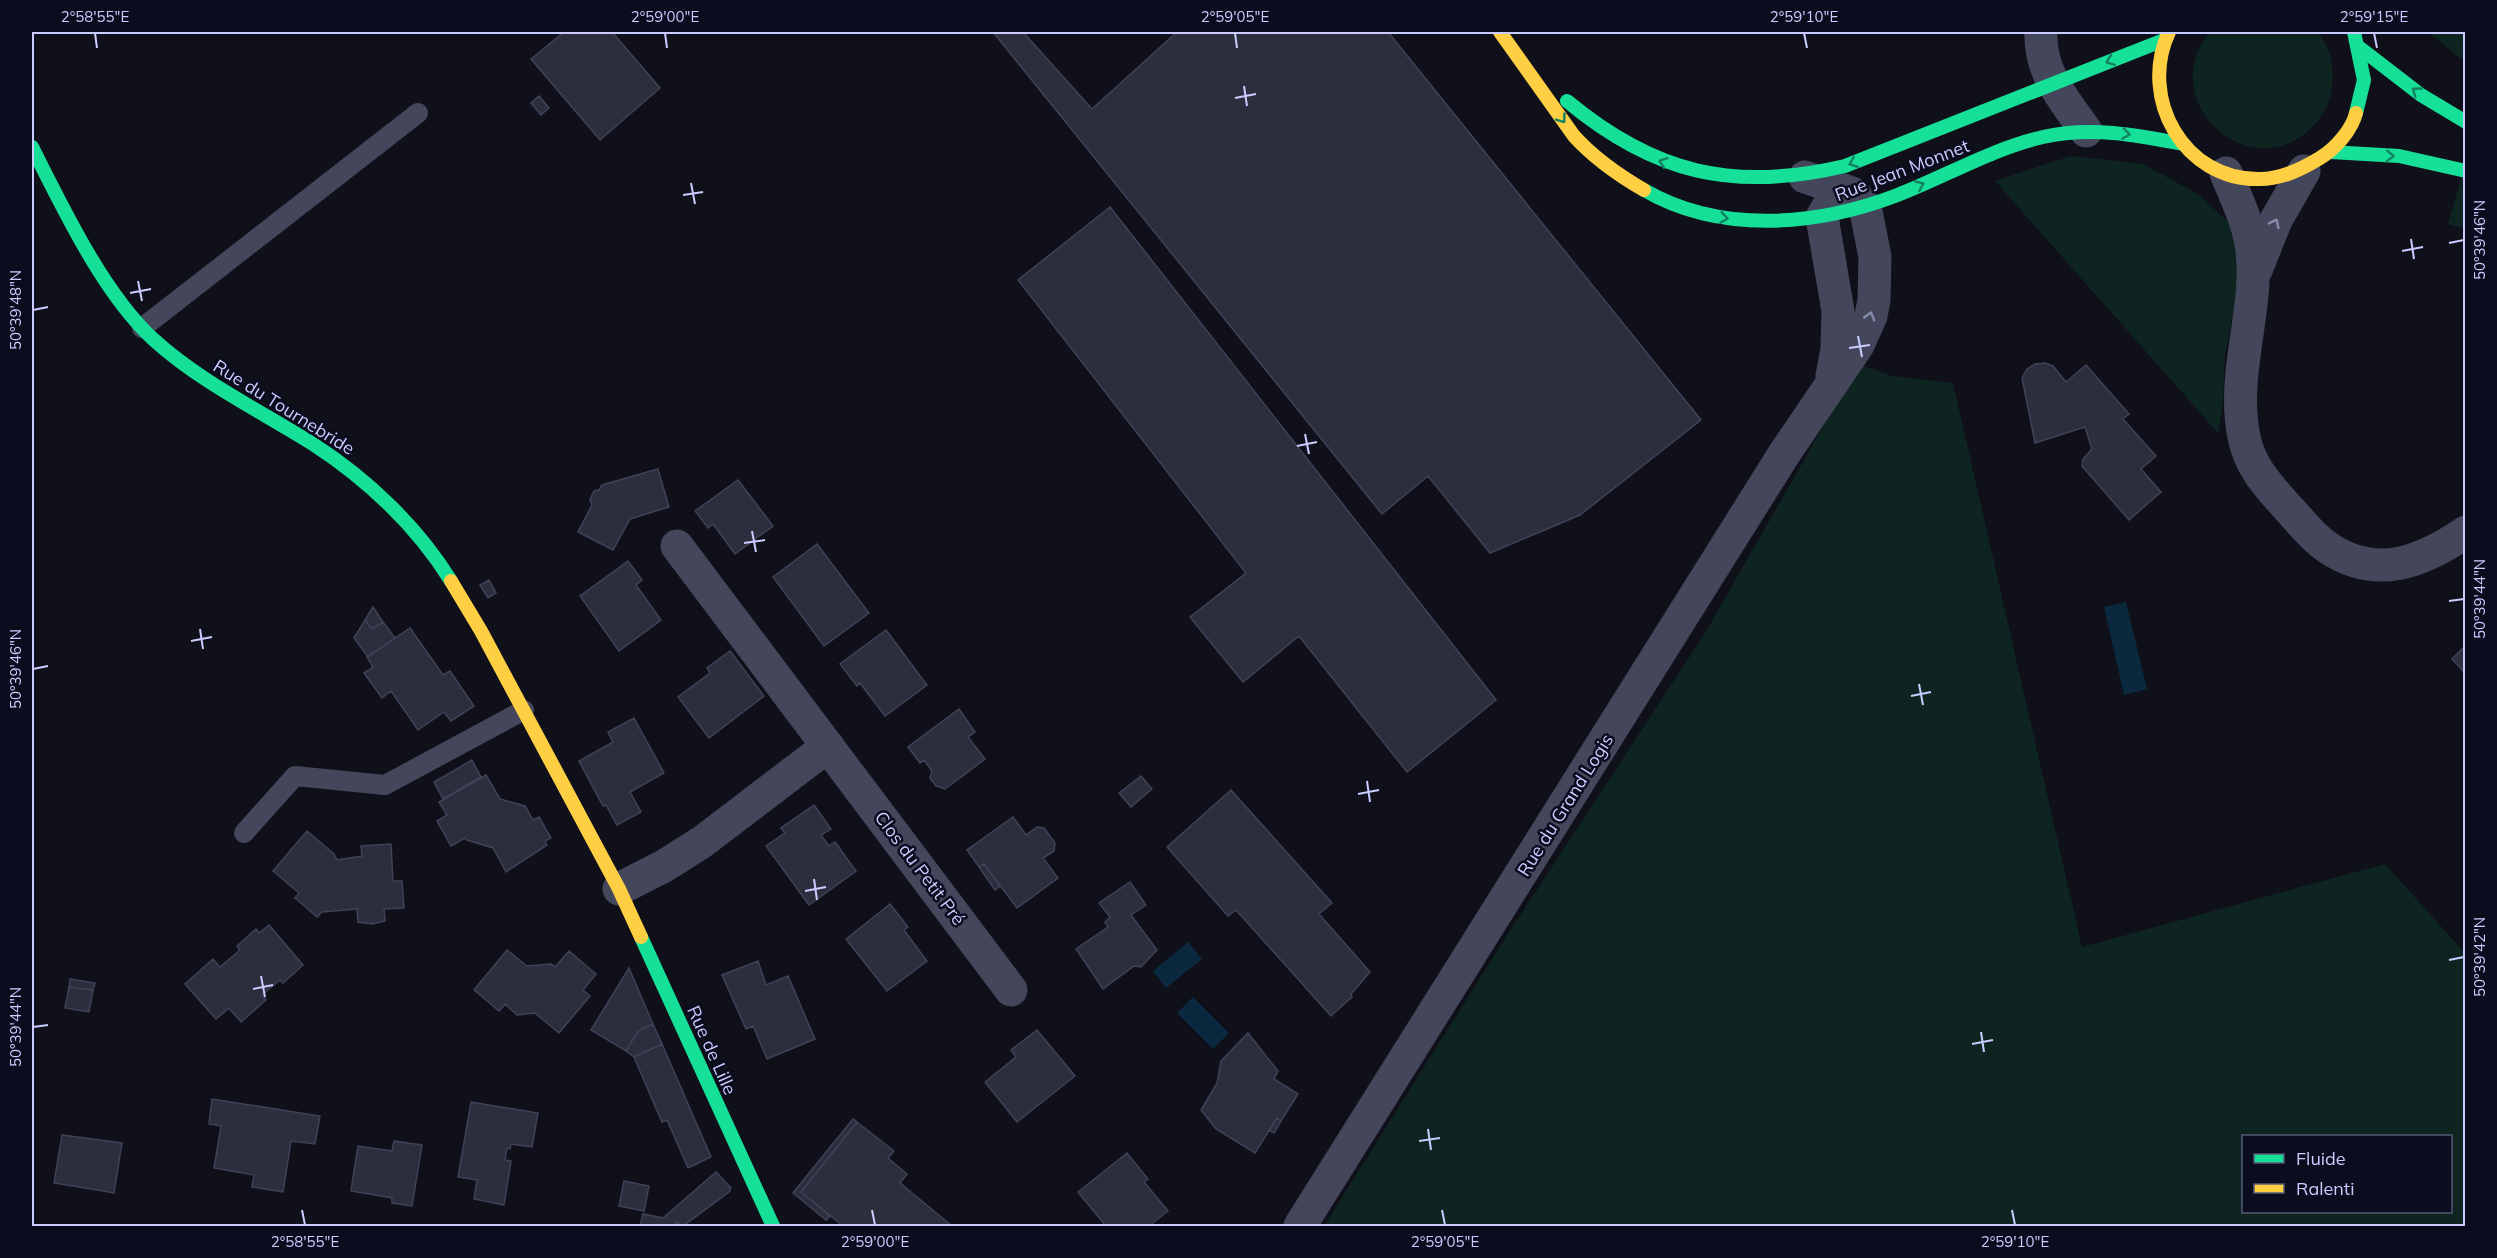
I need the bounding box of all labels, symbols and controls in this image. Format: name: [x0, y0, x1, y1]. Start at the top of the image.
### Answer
text: 2°58'55"E: [61, 7, 129, 26]
text: 2°59'00"E: [631, 7, 699, 26]
text: 2°59'05"E: [1201, 7, 1269, 26]
text: 2°59'10"E: [1770, 7, 1838, 26]
text: 2°59'15"E: [2340, 7, 2408, 26]
one-way arrow: [2105, 54, 2116, 67]
one-way arrow: [2411, 88, 2422, 99]
one-way arrow: [1555, 113, 1566, 124]
one-way arrow: [2122, 127, 2131, 139]
street label: Rue Jean Monnet: [1832, 134, 1972, 206]
one-way arrow: [2385, 150, 2394, 162]
one-way arrow: [1658, 156, 1669, 169]
one-way arrow: [1849, 156, 1860, 168]
one-way arrow: [1914, 180, 1925, 192]
text: 50°39'46"N: [2470, 200, 2489, 280]
one-way arrow: [1720, 212, 1729, 224]
one-way arrow: [2267, 219, 2279, 230]
text: 50°39'48"N: [6, 270, 25, 350]
one-way arrow: [1863, 311, 1875, 322]
street label: Rue du Tournebride: [209, 354, 359, 460]
text: 50°39'44"N: [2470, 559, 2489, 639]
text: 50°39'46"N: [6, 629, 25, 709]
street label: Rue du Grand Logis: [1512, 729, 1618, 881]
street label: Clos du Petit Pré: [870, 806, 970, 930]
text: 50°39'42"N: [2470, 917, 2489, 997]
text: 50°39'44"N: [6, 987, 25, 1067]
street label: Rue de Lille: [682, 1002, 742, 1098]
legend: [2242, 1135, 2452, 1213]
text: Fluide: [2296, 1147, 2346, 1170]
text: Ralenti: [2296, 1177, 2354, 1200]
text: 2°58'55"E: [271, 1232, 339, 1251]
text: 2°59'00"E: [841, 1232, 909, 1251]
text: 2°59'05"E: [1411, 1232, 1479, 1251]
text: 2°59'10"E: [1981, 1232, 2049, 1251]

